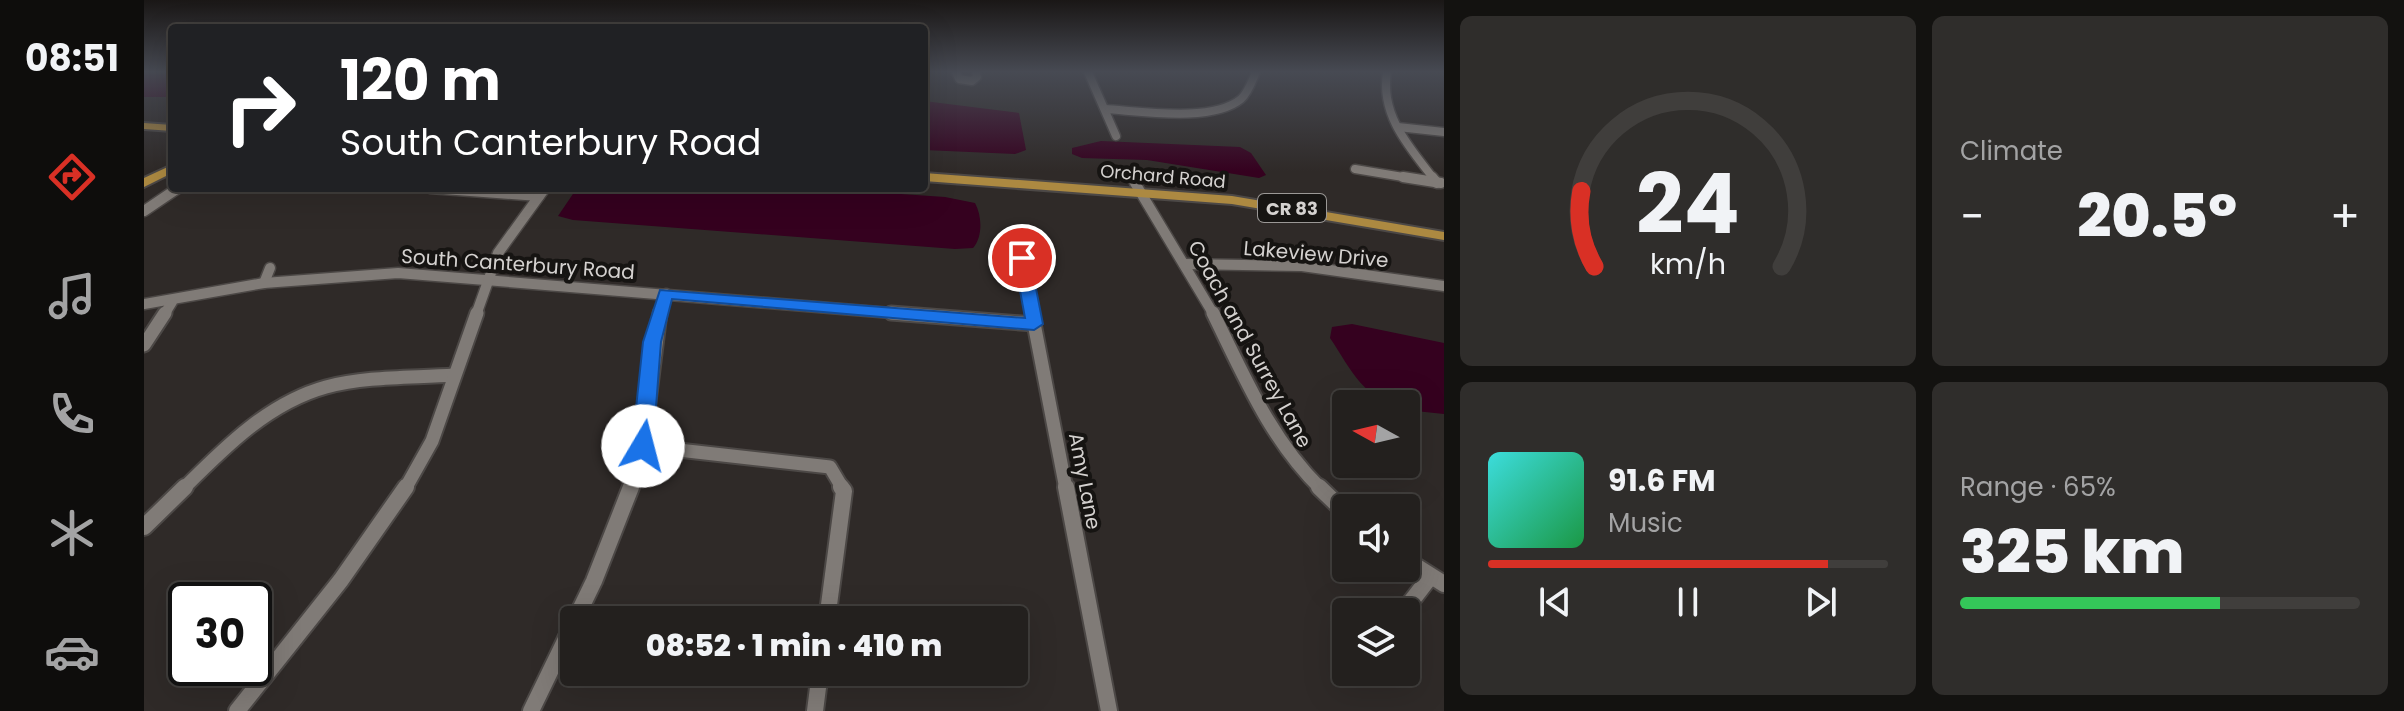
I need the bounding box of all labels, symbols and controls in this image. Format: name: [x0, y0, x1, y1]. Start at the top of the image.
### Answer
text: 08:51: [25, 33, 119, 84]
text: 120 m: [340, 41, 501, 120]
icon: right: [208, 56, 312, 160]
text: South Canterbury Road: [340, 117, 761, 168]
text: Climate: [1960, 133, 2063, 169]
text: 24: [1636, 145, 1740, 261]
icon: directions: [44, 149, 100, 205]
street label: Orchard Road: [1099, 158, 1227, 194]
text: 20.5°: [2077, 174, 2237, 258]
text: −: [1960, 186, 1984, 247]
text: +: [2330, 186, 2360, 247]
road number: CR 83: [1258, 194, 1326, 222]
pin: [988, 224, 1056, 292]
street label: Lakeview Drive: [1242, 234, 1390, 274]
street label: Coach and Surrey Lane: [1181, 235, 1319, 453]
icon: arrive: [1000, 236, 1044, 280]
street label: South Canterbury Road: [400, 242, 636, 286]
text: km/h: [1650, 244, 1726, 284]
icon: music: [44, 268, 100, 324]
icon: phone: [44, 386, 100, 442]
north arrow: [1332, 390, 1420, 478]
map controls: [1332, 390, 1420, 686]
position arrow: [601, 404, 685, 488]
street label: Amy Lane: [1062, 430, 1108, 532]
text: 91.6 FM: [1608, 459, 1716, 502]
text: Range · 65%: [1960, 469, 2116, 505]
button: sound: [1332, 494, 1420, 582]
icon: climate: [44, 505, 100, 561]
text: Music: [1608, 505, 1683, 541]
text: 325 km: [1960, 510, 2184, 594]
icon: previous: [1533, 580, 1577, 624]
icon: pause: [1666, 580, 1710, 624]
icon: next: [1799, 580, 1843, 624]
speed limit sign: 30: [168, 582, 272, 686]
button: layers: [1332, 598, 1420, 686]
icon: car: [44, 624, 100, 680]
text: 08:52 · 1 min · 410 m: [646, 624, 942, 667]

